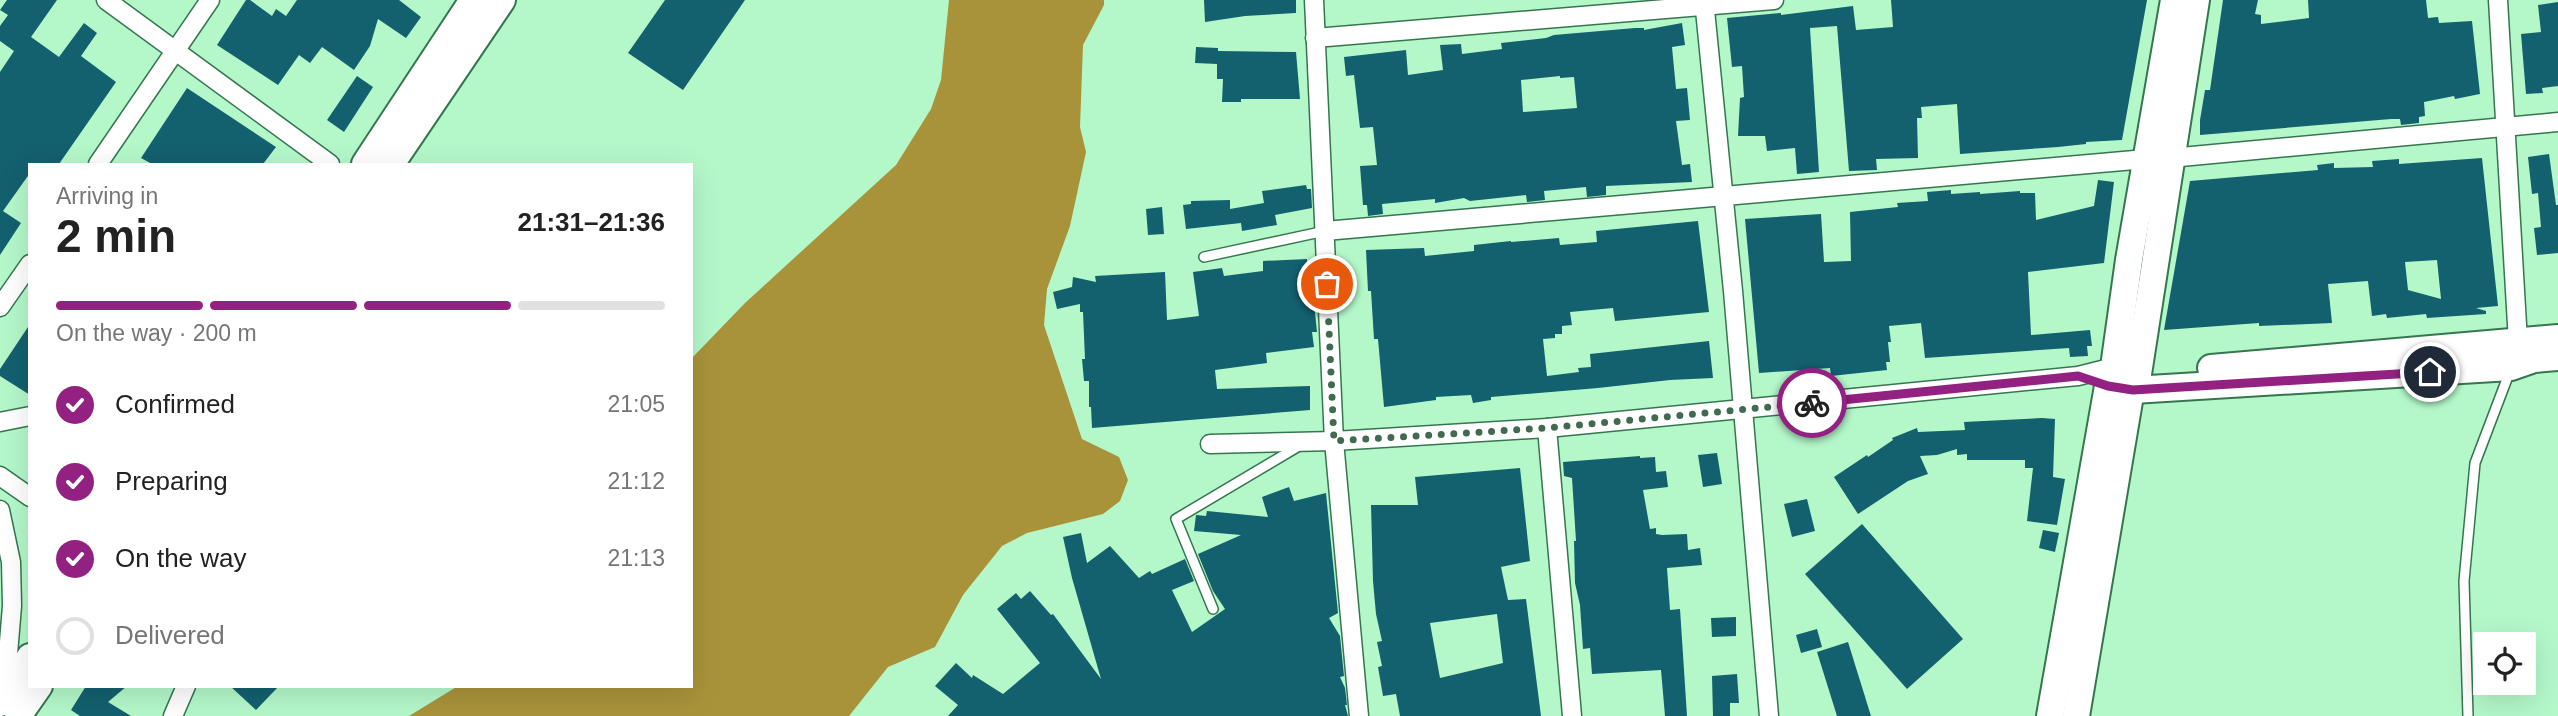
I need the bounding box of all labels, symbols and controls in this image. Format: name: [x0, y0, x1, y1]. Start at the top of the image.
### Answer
text: Arriving in: [56, 183, 158, 209]
text: 21:31–21:36: [518, 207, 665, 237]
text: 2 min: [56, 210, 176, 262]
pin: [1297, 254, 1357, 314]
icon: bag: [1308, 265, 1346, 303]
text: On the way · 200 m: [56, 320, 257, 346]
pin: [2400, 342, 2460, 402]
icon: home: [2411, 353, 2449, 391]
courier: [1777, 368, 1847, 438]
icon: bike: [1793, 384, 1831, 422]
icon: check: [56, 386, 94, 424]
text: Confirmed: [115, 389, 235, 419]
text: 21:05: [607, 391, 665, 417]
icon: check: [56, 463, 94, 501]
text: Preparing: [115, 466, 228, 496]
text: 21:12: [607, 468, 665, 494]
icon: check: [56, 540, 94, 578]
text: On the way: [115, 543, 247, 573]
text: 21:13: [607, 545, 665, 571]
text: Delivered: [115, 620, 225, 650]
map controls: [2473, 632, 2536, 695]
button: locate: [2473, 632, 2536, 695]

